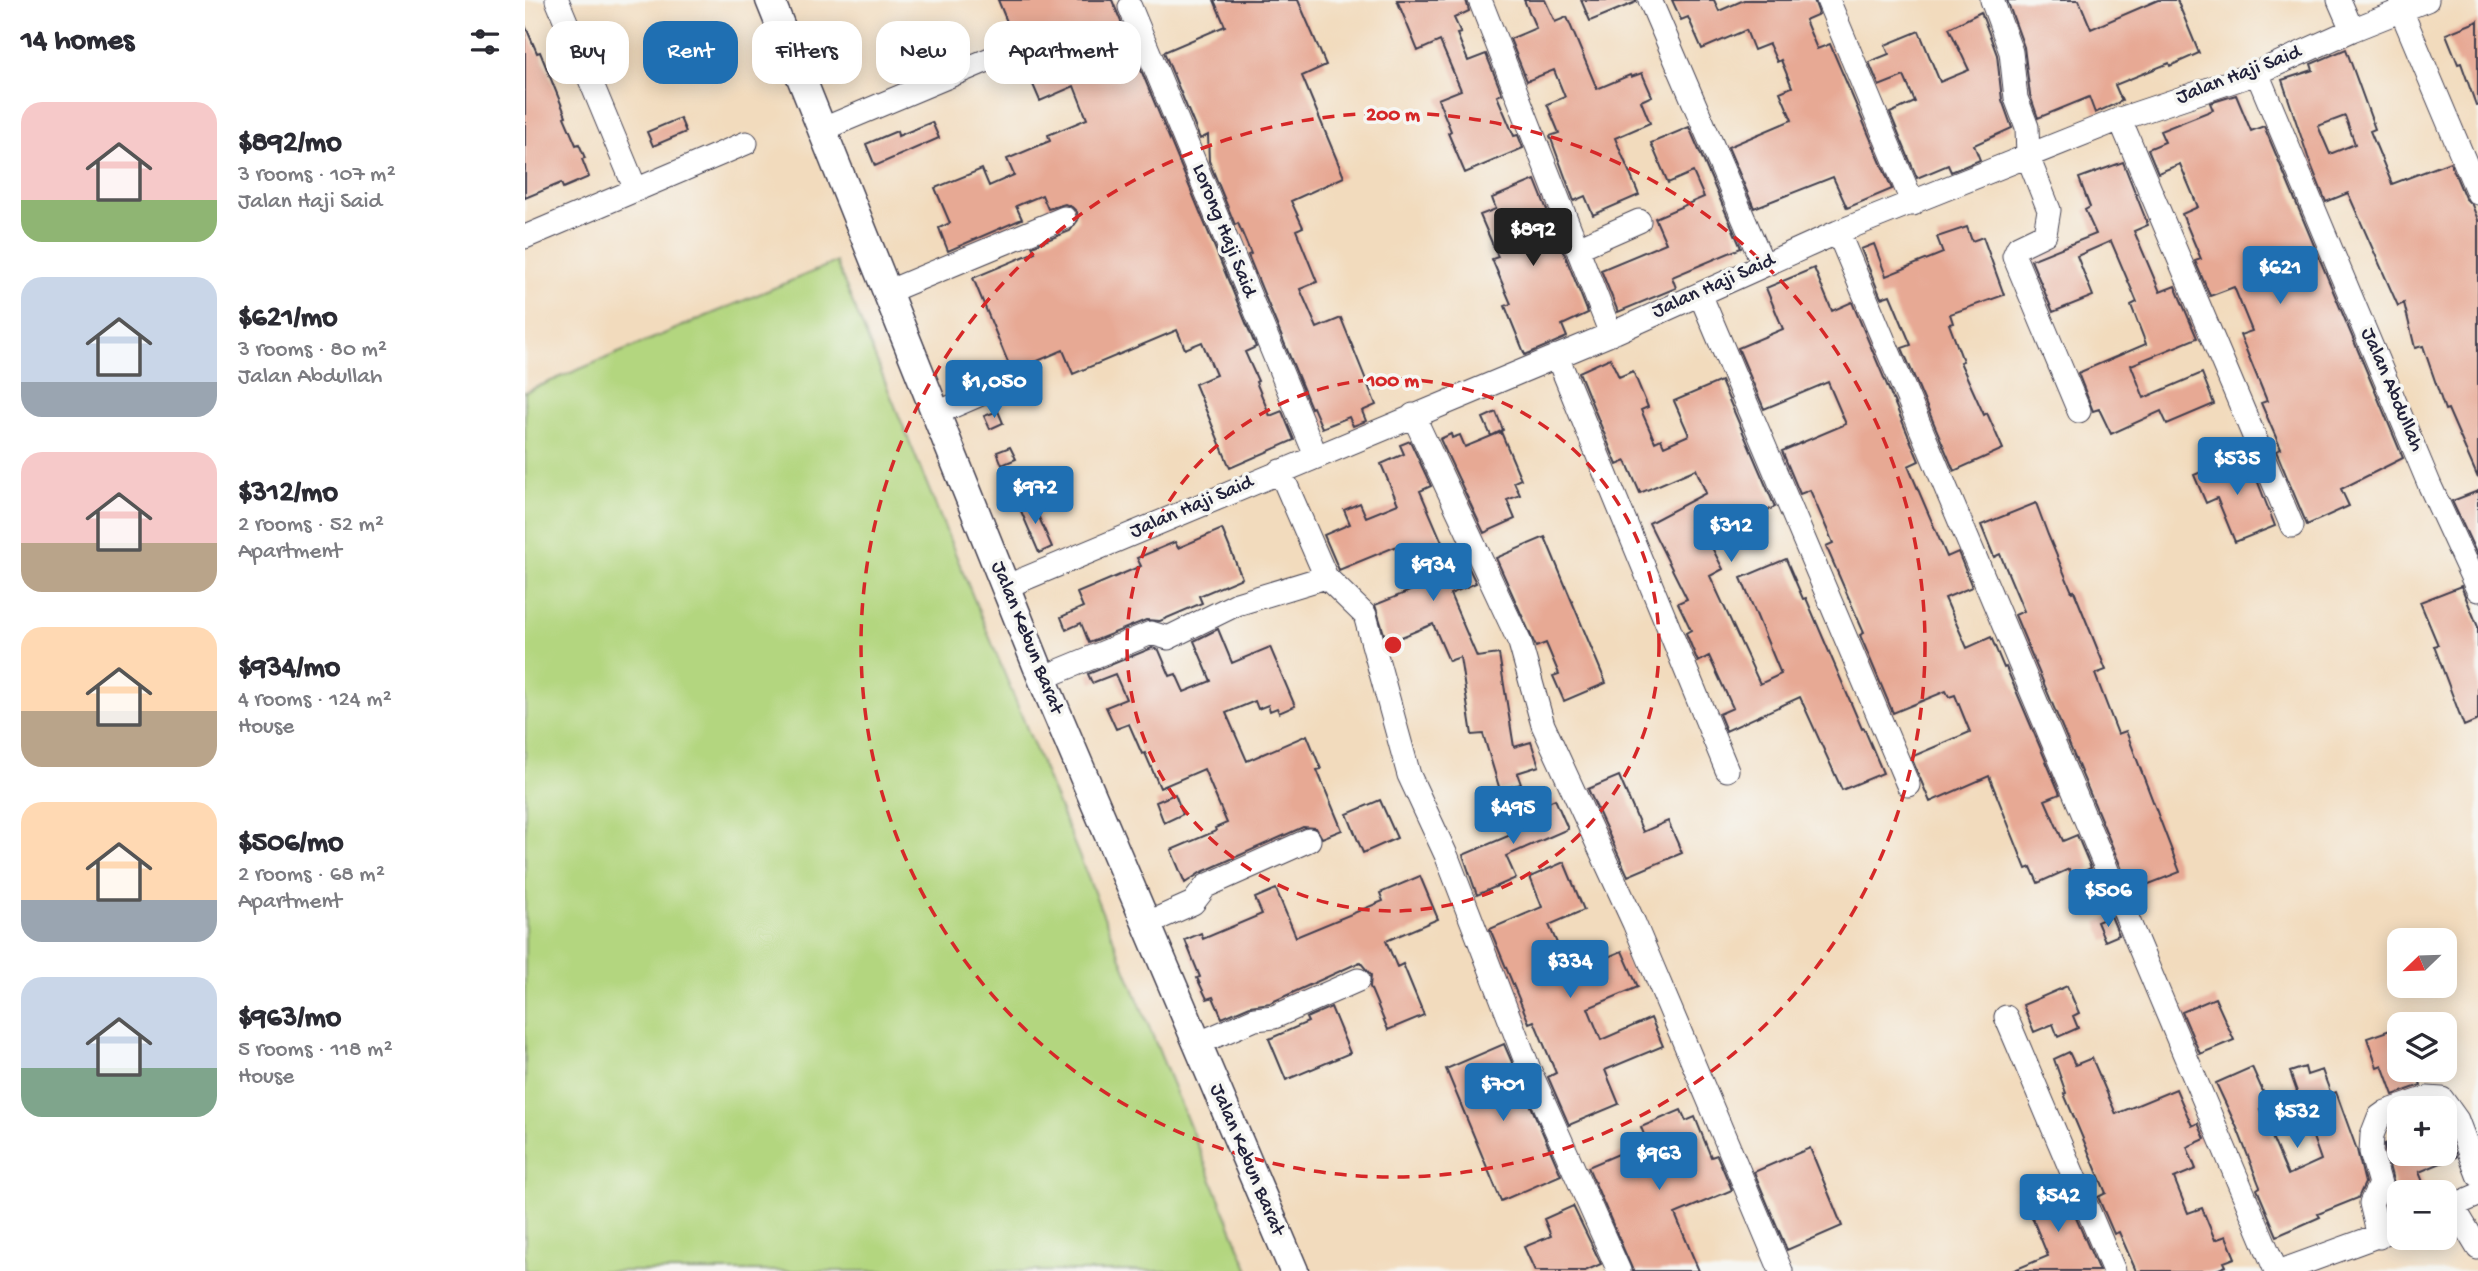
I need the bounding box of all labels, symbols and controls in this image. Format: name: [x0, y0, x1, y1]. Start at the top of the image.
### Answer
chip: Buy: [546, 21, 629, 84]
chip: Rent: [643, 21, 738, 84]
chip: Filters: [752, 21, 862, 84]
chip: New: [876, 21, 970, 84]
chip: Apartment: [984, 21, 1141, 84]
icon: filters: [466, 23, 504, 61]
text: 14 homes: [21, 25, 134, 60]
street label: Jalan Haji Said: [2173, 40, 2306, 111]
text: 200 m: [1366, 104, 1420, 129]
text: $892/mo: [238, 127, 342, 162]
icon: home: [77, 130, 161, 214]
street label: Lorong Haji Said: [1185, 161, 1262, 303]
text: 3 rooms · 107 m²: [238, 162, 396, 189]
text: Jalan Haji Said: [238, 189, 382, 216]
pin: $892: [1492, 208, 1574, 268]
text: $892: [1510, 217, 1556, 244]
pin: $621: [2239, 246, 2321, 306]
street label: Jalan Haji Said: [1649, 248, 1781, 325]
text: $621: [2259, 255, 2301, 282]
text: $621/mo: [238, 302, 338, 337]
icon: home: [77, 305, 161, 389]
street label: Jalan Abdullah: [2354, 324, 2428, 456]
text: 3 rooms · 80 m²: [238, 337, 387, 364]
pin: $1,050: [937, 360, 1051, 420]
text: Jalan Abdullah: [238, 364, 382, 391]
text: $1,050: [961, 369, 1027, 396]
text: 100 m: [1366, 370, 1419, 395]
pin: $535: [2196, 438, 2278, 497]
text: $535: [2214, 446, 2260, 473]
pin: $972: [994, 466, 1076, 526]
street label: Jalan Haji Said: [1127, 470, 1259, 545]
text: $972: [1012, 475, 1058, 502]
text: $312/mo: [238, 477, 338, 512]
icon: home: [77, 480, 161, 564]
pin: $312: [1690, 504, 1772, 564]
text: 2 rooms · 52 m²: [238, 512, 384, 539]
text: $312: [1710, 513, 1752, 540]
text: Apartment: [238, 539, 342, 566]
pin: $934: [1392, 544, 1474, 603]
text: $934: [1411, 552, 1455, 579]
street label: Jalan Kebun Barat: [984, 558, 1069, 720]
centre of rings: [1381, 633, 1405, 657]
text: $934/mo: [238, 652, 340, 687]
icon: home: [77, 655, 161, 739]
text: 4 rooms · 124 m²: [238, 687, 392, 714]
text: House: [238, 714, 294, 741]
pin: $495: [1472, 786, 1554, 846]
text: $495: [1491, 795, 1535, 822]
text: $506/mo: [238, 827, 344, 862]
icon: home: [77, 830, 161, 914]
text: 2 rooms · 68 m²: [238, 862, 385, 889]
pin: $506: [2067, 870, 2149, 929]
text: $506: [2084, 878, 2132, 905]
text: Apartment: [238, 889, 342, 916]
north arrow: [2387, 928, 2457, 998]
map controls: [2387, 928, 2457, 1250]
pin: $334: [1529, 940, 1611, 1000]
text: $334: [1547, 949, 1593, 976]
text: $963/mo: [238, 1002, 341, 1037]
icon: home: [77, 1005, 161, 1089]
button: layers: [2387, 1012, 2457, 1082]
text: 5 rooms · 118 m²: [238, 1037, 393, 1064]
text: House: [238, 1064, 294, 1091]
pin: $701: [1462, 1064, 1544, 1123]
text: $701: [1481, 1072, 1525, 1099]
street label: Jalan Kebun Barat: [1203, 1080, 1290, 1242]
pin: $532: [2256, 1090, 2338, 1150]
button: +: [2387, 1096, 2457, 1166]
text: $532: [2274, 1099, 2320, 1126]
pin: $963: [1618, 1132, 1700, 1192]
text: $963: [1636, 1141, 1682, 1168]
pin: $542: [2017, 1174, 2099, 1234]
button: −: [2387, 1180, 2457, 1250]
text: $542: [2036, 1183, 2080, 1210]

